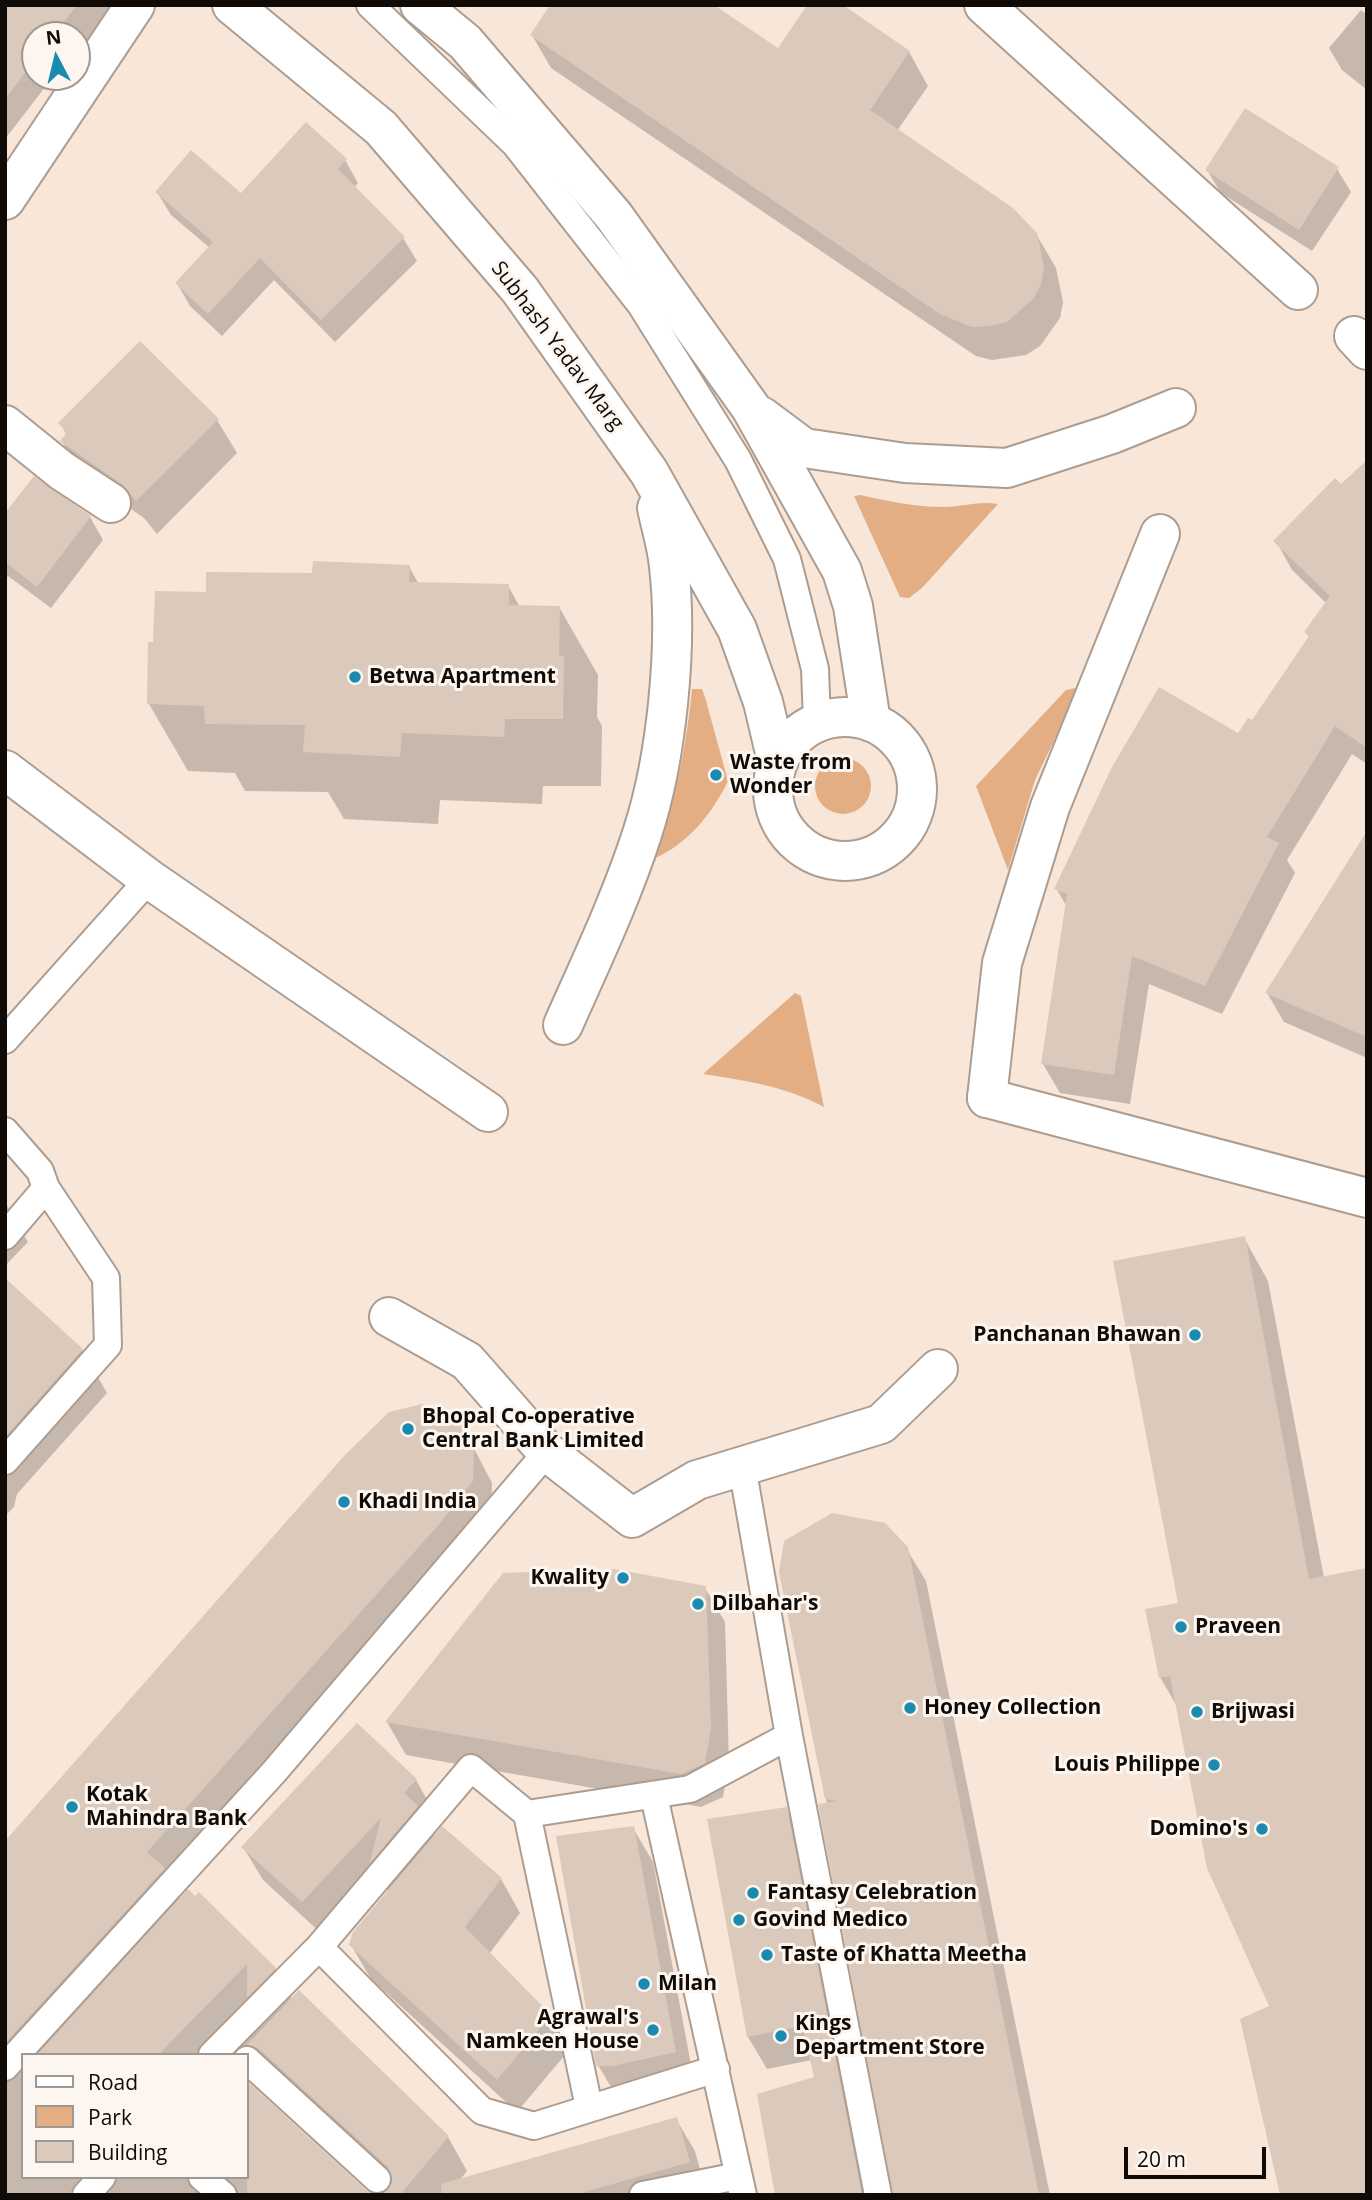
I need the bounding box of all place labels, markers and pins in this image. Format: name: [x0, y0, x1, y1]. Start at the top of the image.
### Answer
place label: Betwa Apartment: [369, 664, 556, 690]
marker: Betwa Apartment: [347, 669, 363, 685]
place label: Waste from Wonder: [730, 750, 852, 800]
marker: Waste from Wonder: [708, 767, 724, 783]
place label: Panchanan Bhawan: [973, 1322, 1181, 1348]
marker: Panchanan Bhawan: [1187, 1327, 1203, 1343]
place label: Bhopal Co-operative Central Bank Limited: [422, 1404, 644, 1454]
marker: Bhopal Co-operative Central Bank Limited: [400, 1421, 416, 1437]
place label: Khadi India: [358, 1489, 477, 1515]
marker: Khadi India: [336, 1494, 352, 1510]
place label: Kwality: [531, 1565, 609, 1591]
marker: Kwality: [615, 1570, 631, 1586]
place label: Dilbahar's: [712, 1591, 818, 1617]
marker: Dilbahar's: [690, 1596, 706, 1612]
place label: Praveen: [1195, 1614, 1281, 1640]
marker: Praveen: [1173, 1619, 1189, 1635]
place label: Honey Collection: [924, 1695, 1101, 1721]
place label: Brijwasi: [1211, 1699, 1295, 1725]
marker: Honey Collection: [902, 1700, 918, 1716]
marker: Brijwasi: [1189, 1704, 1205, 1720]
place label: Louis Philippe: [1054, 1752, 1200, 1778]
marker: Louis Philippe: [1206, 1757, 1222, 1773]
place label: Kotak Mahindra Bank: [86, 1782, 247, 1832]
marker: Kotak Mahindra Bank: [64, 1799, 80, 1815]
place label: Domino's: [1150, 1816, 1248, 1842]
marker: Domino's: [1254, 1821, 1270, 1837]
place label: Fantasy Celebration: [767, 1880, 977, 1906]
marker: Fantasy Celebration: [745, 1885, 761, 1901]
place label: Govind Medico: [753, 1907, 908, 1933]
marker: Govind Medico: [731, 1912, 747, 1928]
place label: Taste of Khatta Meetha: [781, 1942, 1027, 1968]
marker: Taste of Khatta Meetha: [759, 1947, 775, 1963]
place label: Milan: [658, 1971, 717, 1997]
marker: Milan: [636, 1976, 652, 1992]
place label: Agrawal's Namkeen House: [466, 2005, 639, 2055]
place label: Kings Department Store: [795, 2011, 985, 2061]
marker: Agrawal's Namkeen House: [645, 2022, 661, 2038]
marker: Kings Department Store: [773, 2028, 789, 2044]

